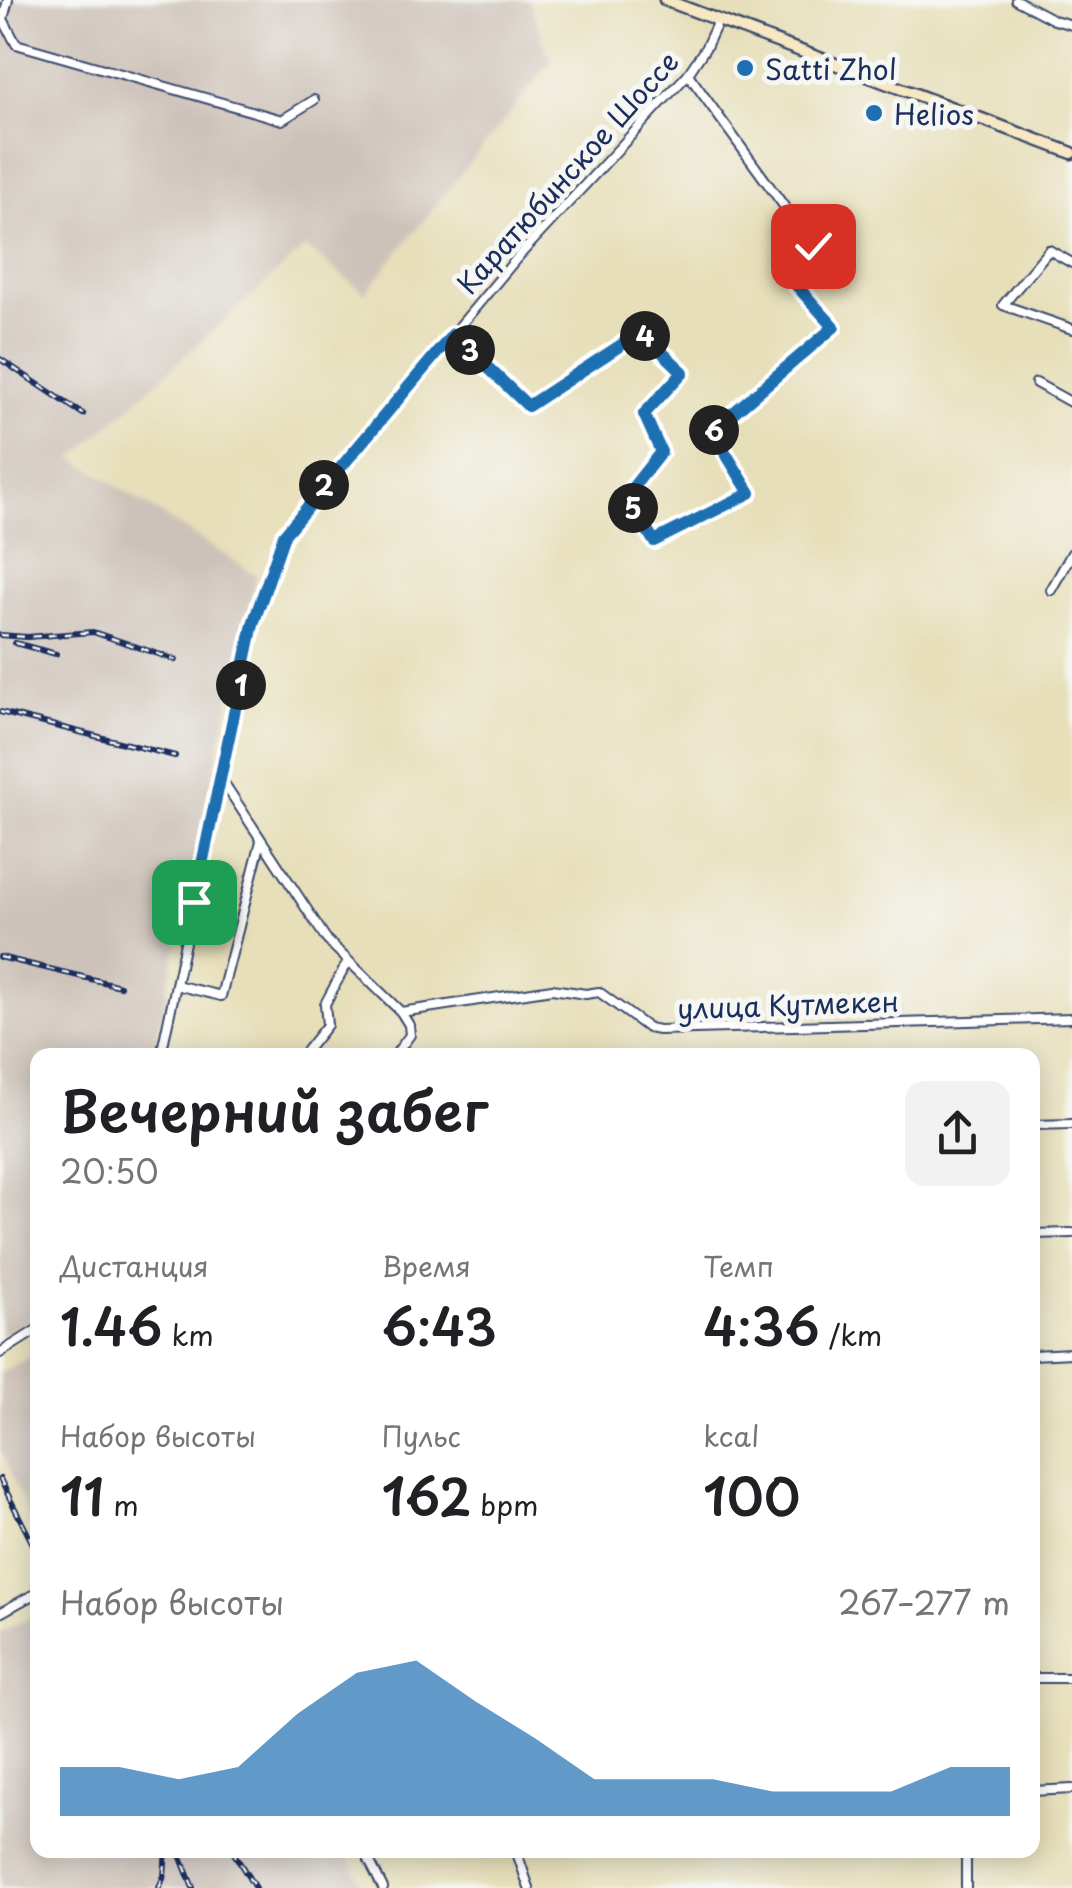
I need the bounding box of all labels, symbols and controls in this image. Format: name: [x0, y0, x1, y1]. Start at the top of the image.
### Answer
street label: Каратюбинское Шоссе: [446, 41, 688, 303]
place label: Satti Zhol: [765, 47, 897, 90]
marker: Satti Zhol: [734, 57, 756, 79]
place label: Helios: [894, 92, 974, 135]
marker: Helios: [863, 102, 885, 124]
pin: [771, 204, 856, 289]
icon: check: [786, 219, 841, 274]
pin: 4: [620, 311, 670, 361]
text: 4: [635, 314, 655, 357]
pin: 3: [445, 325, 495, 375]
text: 3: [461, 328, 479, 371]
pin: 6: [689, 405, 739, 455]
text: 6: [704, 408, 724, 451]
pin: 2: [299, 460, 349, 510]
text: 2: [314, 463, 334, 506]
pin: 5: [608, 483, 658, 533]
text: 5: [624, 486, 642, 529]
pin: 1: [216, 660, 266, 710]
text: 1: [234, 663, 248, 706]
pin: [152, 860, 237, 945]
icon: arrive: [167, 875, 222, 930]
street label: улица Кутмекен: [676, 979, 900, 1029]
text: Вечерний забег: [60, 1068, 488, 1151]
button: share: [905, 1081, 1010, 1186]
text: 20:50: [60, 1147, 159, 1195]
text: Дистанция: [60, 1244, 209, 1287]
text: Время: [382, 1244, 471, 1287]
text: Темп: [703, 1244, 774, 1287]
text: 1.46: [60, 1287, 162, 1363]
text: 6:43: [382, 1287, 497, 1363]
text: 4:36: [703, 1287, 820, 1363]
text: km: [162, 1313, 214, 1356]
text: /km: [820, 1313, 882, 1356]
text: Набор высоты: [60, 1414, 256, 1457]
text: Пульс: [382, 1414, 461, 1457]
text: kcal: [703, 1414, 759, 1457]
text: 11: [60, 1457, 104, 1533]
text: 162: [382, 1457, 471, 1533]
text: 100: [703, 1457, 800, 1533]
text: m: [104, 1483, 139, 1526]
text: bpm: [471, 1483, 539, 1526]
text: Набор высоты: [60, 1578, 284, 1626]
text: 267–277 m: [838, 1578, 1010, 1626]

